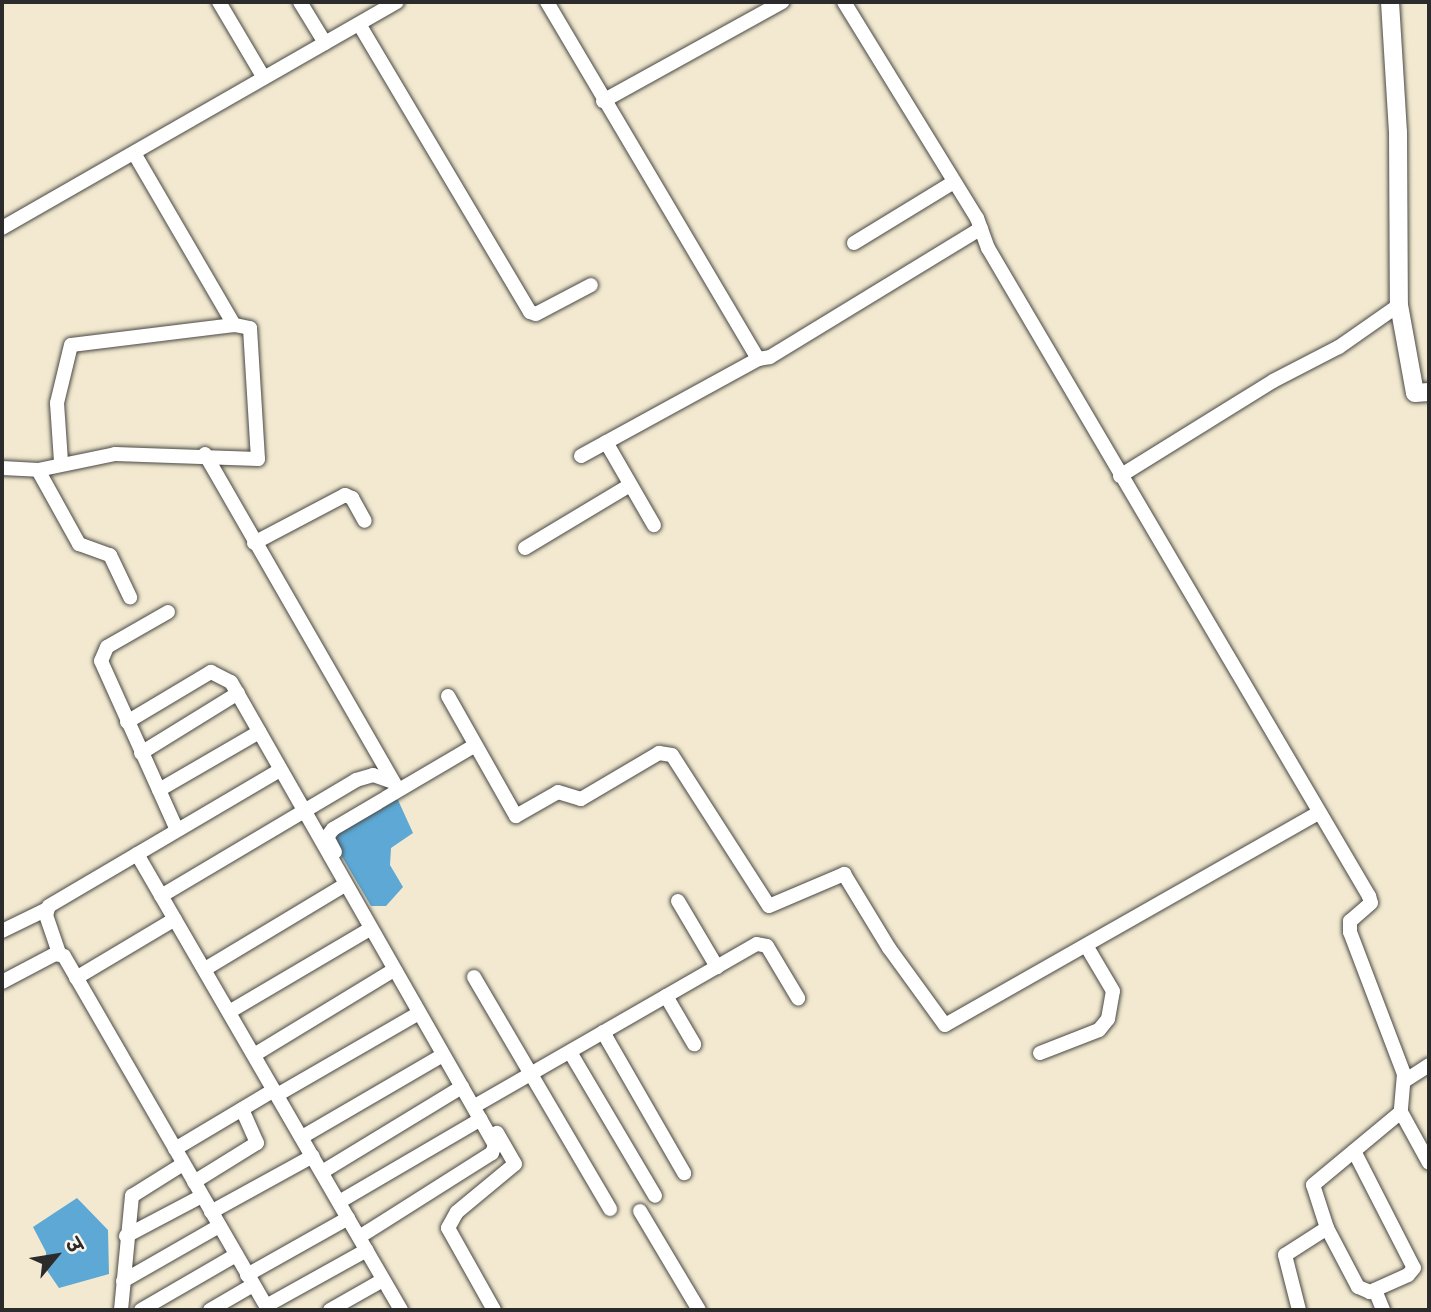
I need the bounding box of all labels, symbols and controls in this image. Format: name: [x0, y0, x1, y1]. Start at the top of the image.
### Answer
north arrow: [21, 1221, 91, 1291]
text: उ: [61, 1234, 88, 1257]

